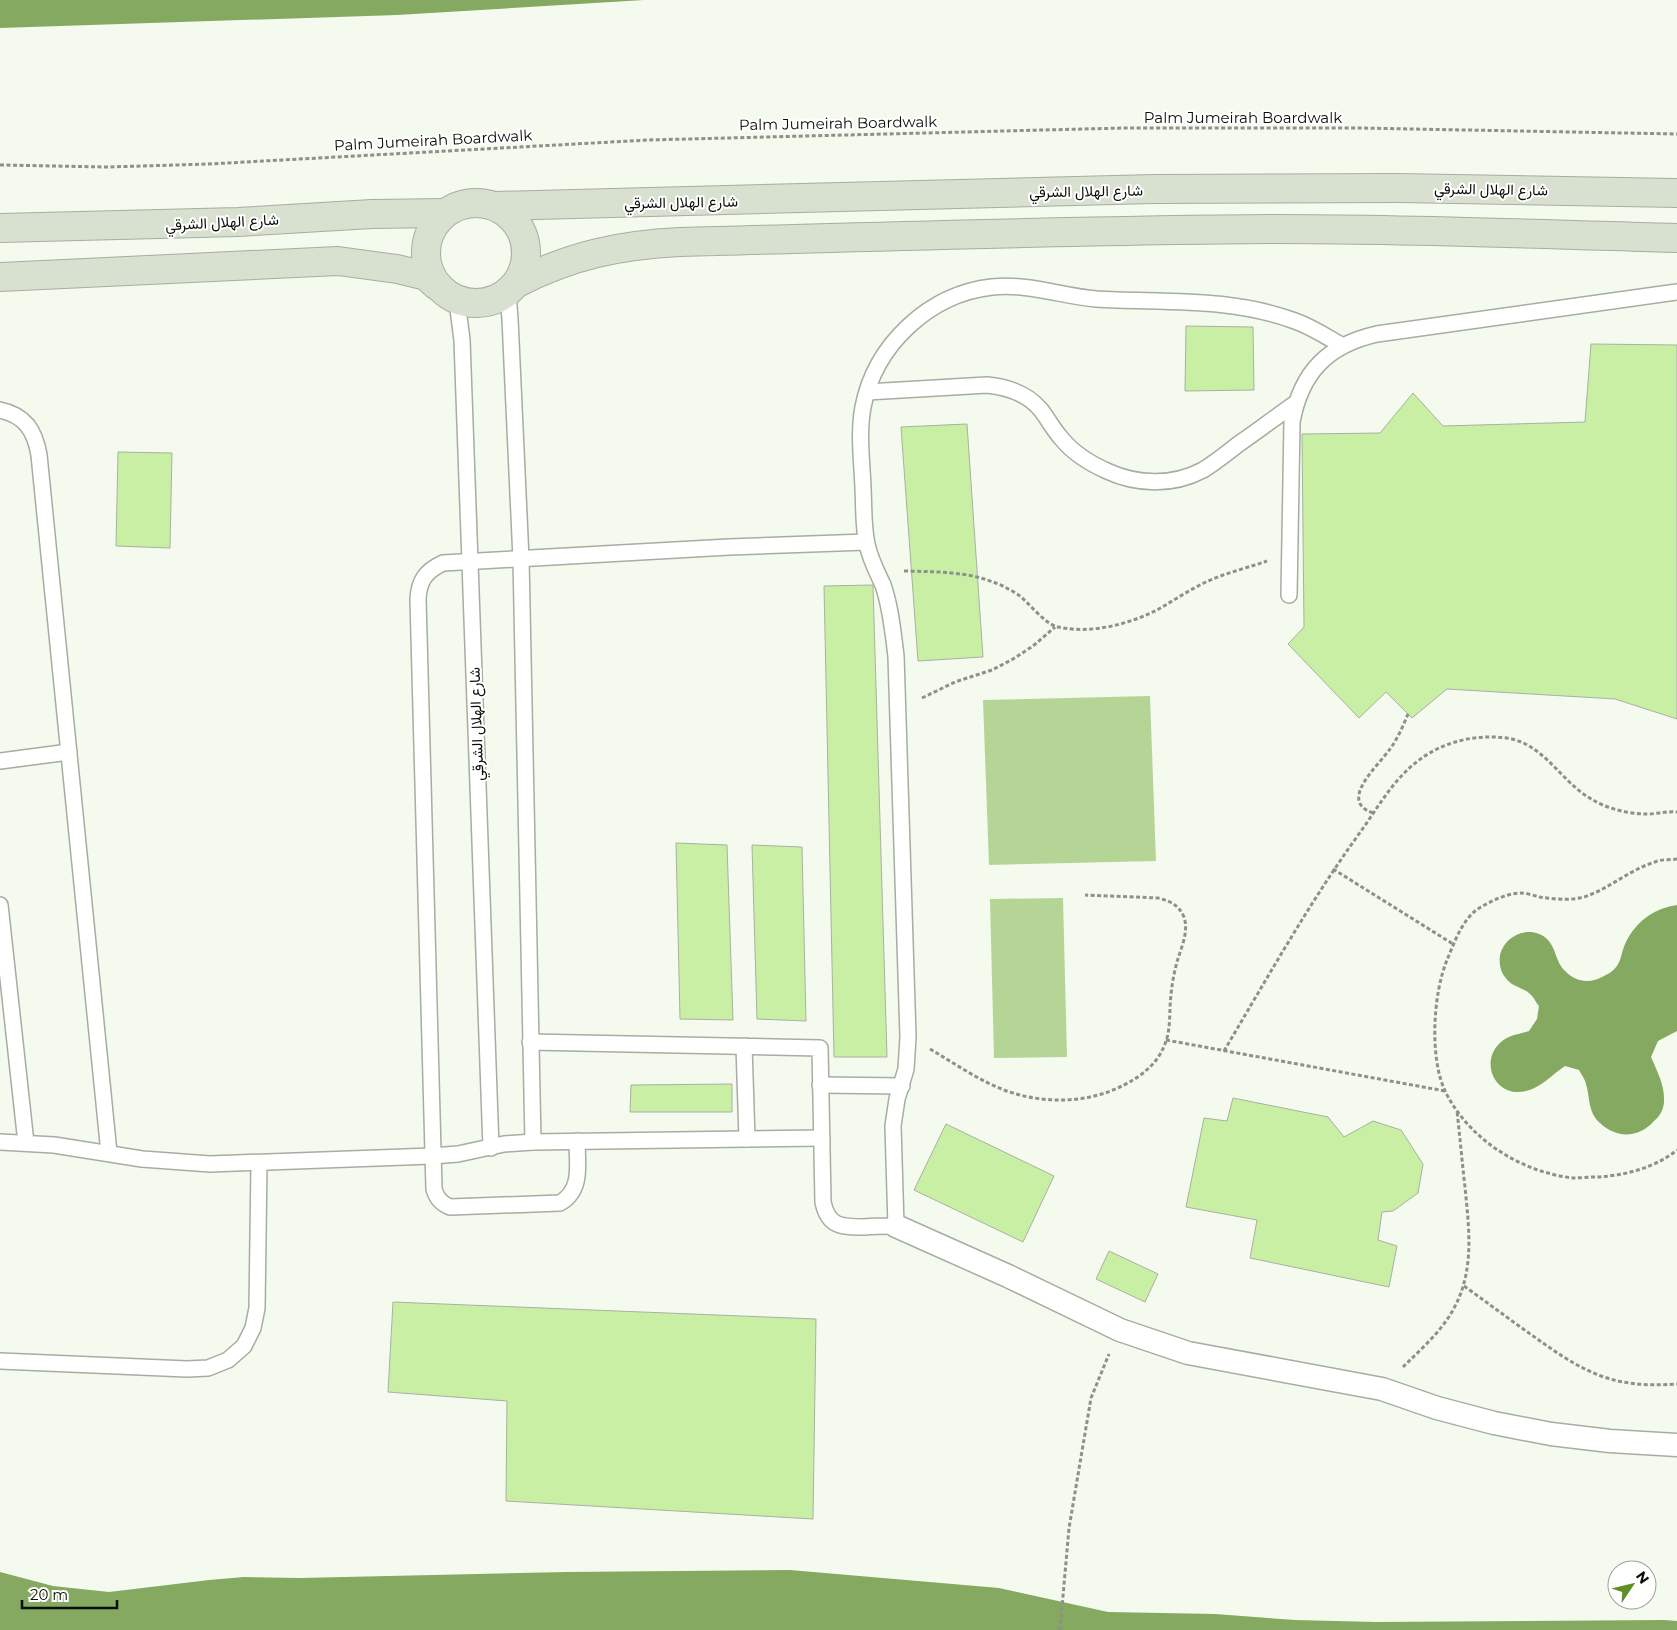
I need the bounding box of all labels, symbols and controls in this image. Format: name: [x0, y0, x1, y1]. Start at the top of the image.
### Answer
street label: Palm Jumeirah Boardwalk: [1144, 108, 1342, 127]
street label: Palm Jumeirah Boardwalk: [739, 112, 937, 134]
street label: Palm Jumeirah Boardwalk: [333, 125, 533, 155]
street label: شارع الهلال الشرقي: [1434, 179, 1548, 203]
street label: شارع الهلال الشرقي: [1029, 181, 1143, 205]
street label: شارع الهلال الشرقي: [624, 192, 738, 216]
street label: شارع الهلال الشرقي: [165, 210, 280, 238]
street label: شارع الهلال الشرقي: [465, 667, 491, 781]
north arrow: [1607, 1560, 1657, 1610]
text: N: [1632, 1568, 1653, 1587]
scale bar: [22, 1578, 118, 1610]
text: 20 m: [30, 1585, 68, 1604]

